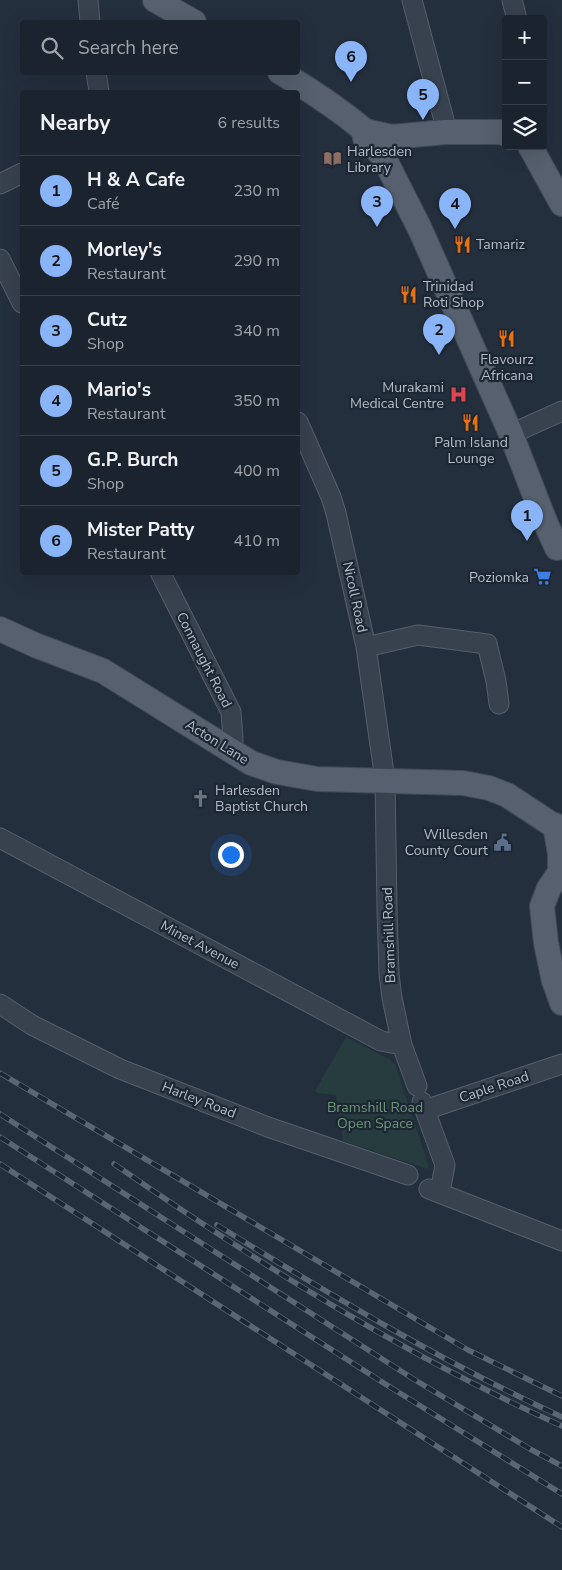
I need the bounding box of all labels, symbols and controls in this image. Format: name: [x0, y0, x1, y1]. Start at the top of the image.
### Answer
map controls: [502, 15, 547, 150]
button: +: [502, 15, 547, 60]
search box: [20, 20, 300, 75]
icon: search: [38, 34, 66, 62]
text: Search here: [78, 35, 179, 61]
pin: 6: [335, 41, 367, 82]
button: −: [502, 60, 547, 105]
pin: 5: [407, 79, 439, 120]
button: layers: [502, 105, 547, 150]
text: Nearby: [40, 109, 110, 137]
text: 6 results: [218, 112, 280, 134]
place label: Harlesden Library: [347, 142, 412, 177]
library icon: Harlesden Library: [323, 149, 343, 169]
text: H & A Cafe: [87, 167, 185, 193]
text: 1: [51, 180, 61, 202]
text: 230 m: [233, 180, 280, 202]
pin: 3: [361, 186, 393, 227]
pin: 4: [439, 188, 471, 229]
text: Café: [87, 193, 120, 215]
restaurant icon: Tamariz: [452, 234, 472, 254]
place label: Tamariz: [476, 235, 525, 254]
text: Morley's: [87, 237, 162, 263]
text: 2: [51, 250, 61, 272]
text: 290 m: [233, 250, 280, 272]
text: Restaurant: [87, 263, 166, 285]
place label: Trinidad Roti Shop: [423, 277, 484, 312]
restaurant icon: Trinidad Roti Shop: [399, 284, 419, 304]
text: Cutz: [87, 307, 127, 333]
pin: 2: [423, 314, 455, 355]
text: 3: [51, 320, 61, 342]
text: 340 m: [233, 320, 280, 342]
restaurant icon: Flavourz Africana: [497, 329, 517, 349]
text: Shop: [87, 333, 124, 355]
place label: Flavourz Africana: [480, 350, 534, 385]
text: Mario's: [87, 377, 151, 403]
place label: Murakami Medical Centre: [350, 378, 444, 413]
hospital icon: Murakami Medical Centre: [448, 385, 468, 405]
text: 4: [51, 390, 61, 412]
text: 350 m: [233, 390, 280, 412]
text: Restaurant: [87, 403, 166, 425]
restaurant icon: Palm Island Lounge: [461, 412, 481, 432]
place label: Palm Island Lounge: [434, 433, 508, 468]
text: G.P. Burch: [87, 447, 178, 473]
text: 5: [51, 460, 61, 482]
text: 400 m: [233, 460, 280, 482]
text: Shop: [87, 473, 124, 495]
pin: 1: [511, 500, 543, 541]
text: Mister Patty: [87, 517, 194, 543]
text: 6: [51, 530, 61, 552]
text: 410 m: [233, 530, 280, 552]
text: Restaurant: [87, 543, 166, 565]
street label: Nicoll Road: [338, 560, 372, 634]
supermarket icon: Poziomka: [533, 567, 553, 587]
place label: Poziomka: [469, 568, 529, 587]
street label: Connaught Road: [172, 609, 236, 711]
street label: Acton Lane: [182, 715, 252, 769]
place label: Harlesden Baptist Church: [215, 781, 308, 816]
church icon: Harlesden Baptist Church: [191, 788, 211, 808]
place label: Willesden County Court: [405, 825, 488, 860]
public building icon: Willesden County Court: [492, 832, 512, 852]
your location: [218, 842, 244, 868]
street label: Bramshill Road: [378, 887, 400, 983]
street label: Minet Avenue: [157, 916, 243, 974]
street label: Caple Road: [457, 1067, 531, 1107]
street label: Harley Road: [159, 1077, 239, 1123]
park label: Bramshill Road Open Space: [327, 1098, 423, 1133]

